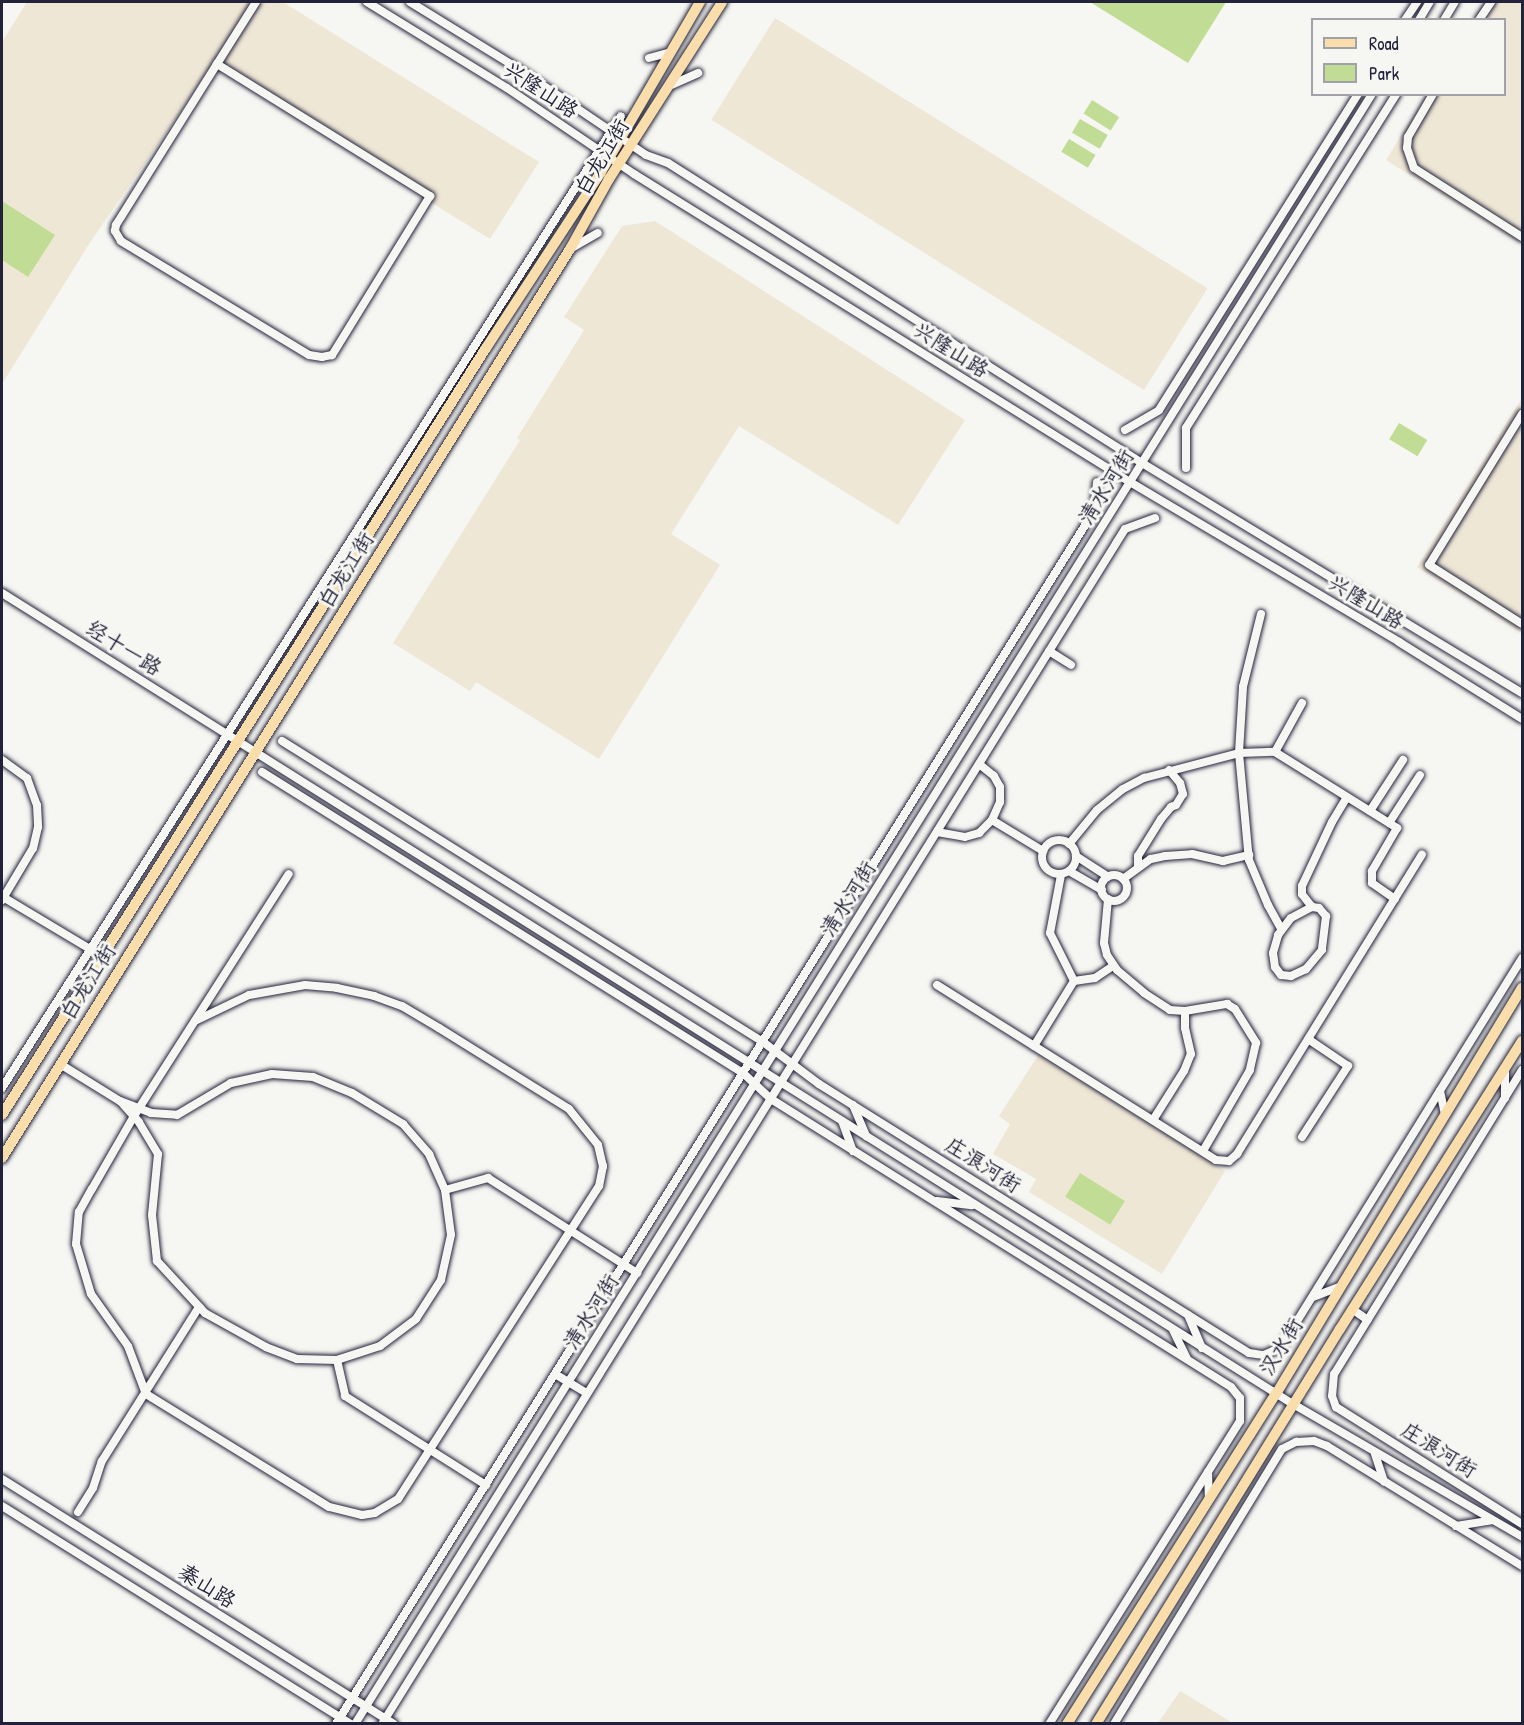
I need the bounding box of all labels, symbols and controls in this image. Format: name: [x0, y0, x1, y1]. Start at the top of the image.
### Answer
legend: [1311, 18, 1506, 96]
text: Road: [1369, 31, 1399, 56]
street label: 兴隆山路: [499, 57, 583, 123]
text: Park: [1369, 61, 1399, 86]
street label: 白龙江街: [570, 115, 634, 199]
street label: 兴隆山路: [909, 317, 993, 383]
street label: 清水河街: [1073, 445, 1139, 529]
street label: 白龙江街: [313, 528, 379, 612]
street label: 兴隆山路: [1324, 570, 1408, 634]
street label: 经十一路: [82, 615, 166, 681]
street label: 清水河街: [815, 857, 881, 941]
street label: 白龙江街: [55, 940, 121, 1024]
street label: 庄浪河街: [941, 1132, 1025, 1198]
street label: 清水河街: [558, 1270, 624, 1354]
street label: 汉水街: [1254, 1314, 1308, 1380]
street label: 庄浪河街: [1397, 1417, 1481, 1483]
street label: 秦山路: [174, 1559, 240, 1613]

